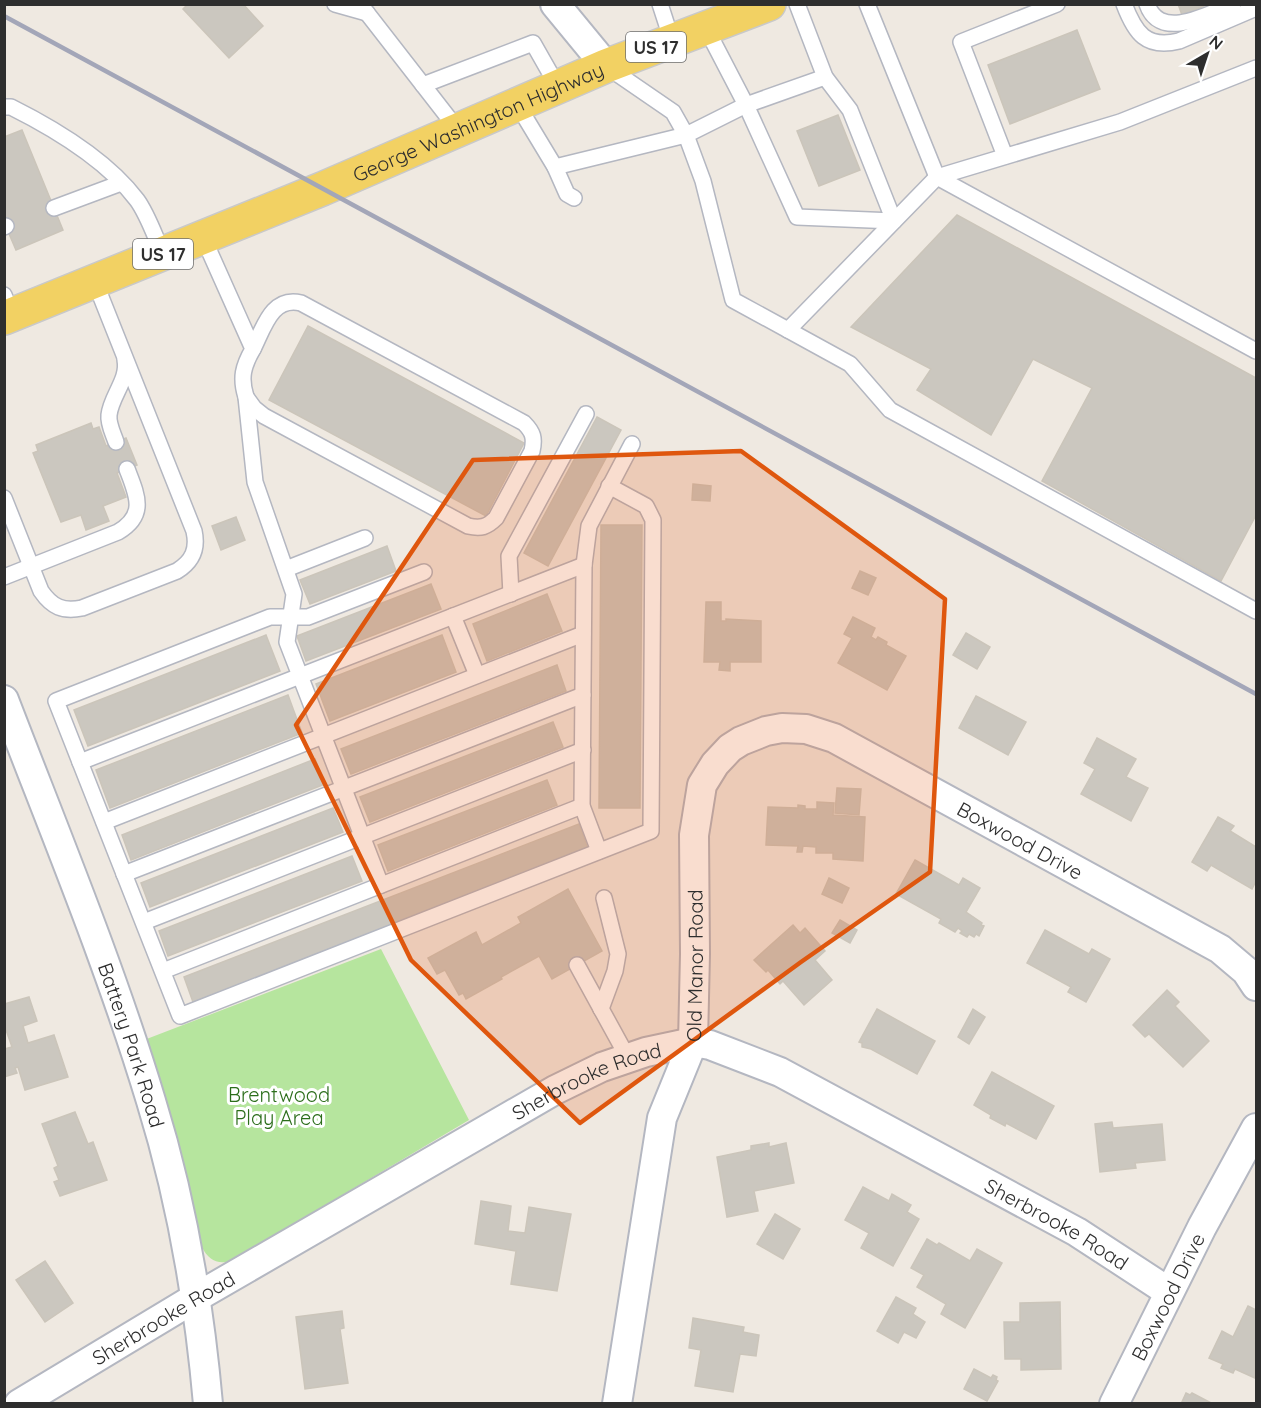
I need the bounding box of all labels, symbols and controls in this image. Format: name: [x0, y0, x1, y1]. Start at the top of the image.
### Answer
north arrow: [1177, 24, 1237, 84]
text: N: [1206, 31, 1227, 54]
road number: US 17: [626, 32, 686, 62]
street label: George Washington Highway: [349, 56, 607, 187]
road number: US 17: [133, 239, 193, 269]
street label: Boxwood Drive: [953, 795, 1088, 884]
street label: Old Manor Road: [681, 889, 708, 1042]
street label: Battery Park Road: [93, 959, 171, 1130]
street label: Sherbrooke Road: [507, 1037, 663, 1125]
park label: Brentwood Play Area: [228, 1082, 330, 1130]
street label: Sherbrooke Road: [981, 1172, 1133, 1275]
street label: Boxwood Drive: [1125, 1229, 1210, 1365]
street label: Sherbrooke Road: [87, 1265, 239, 1370]

